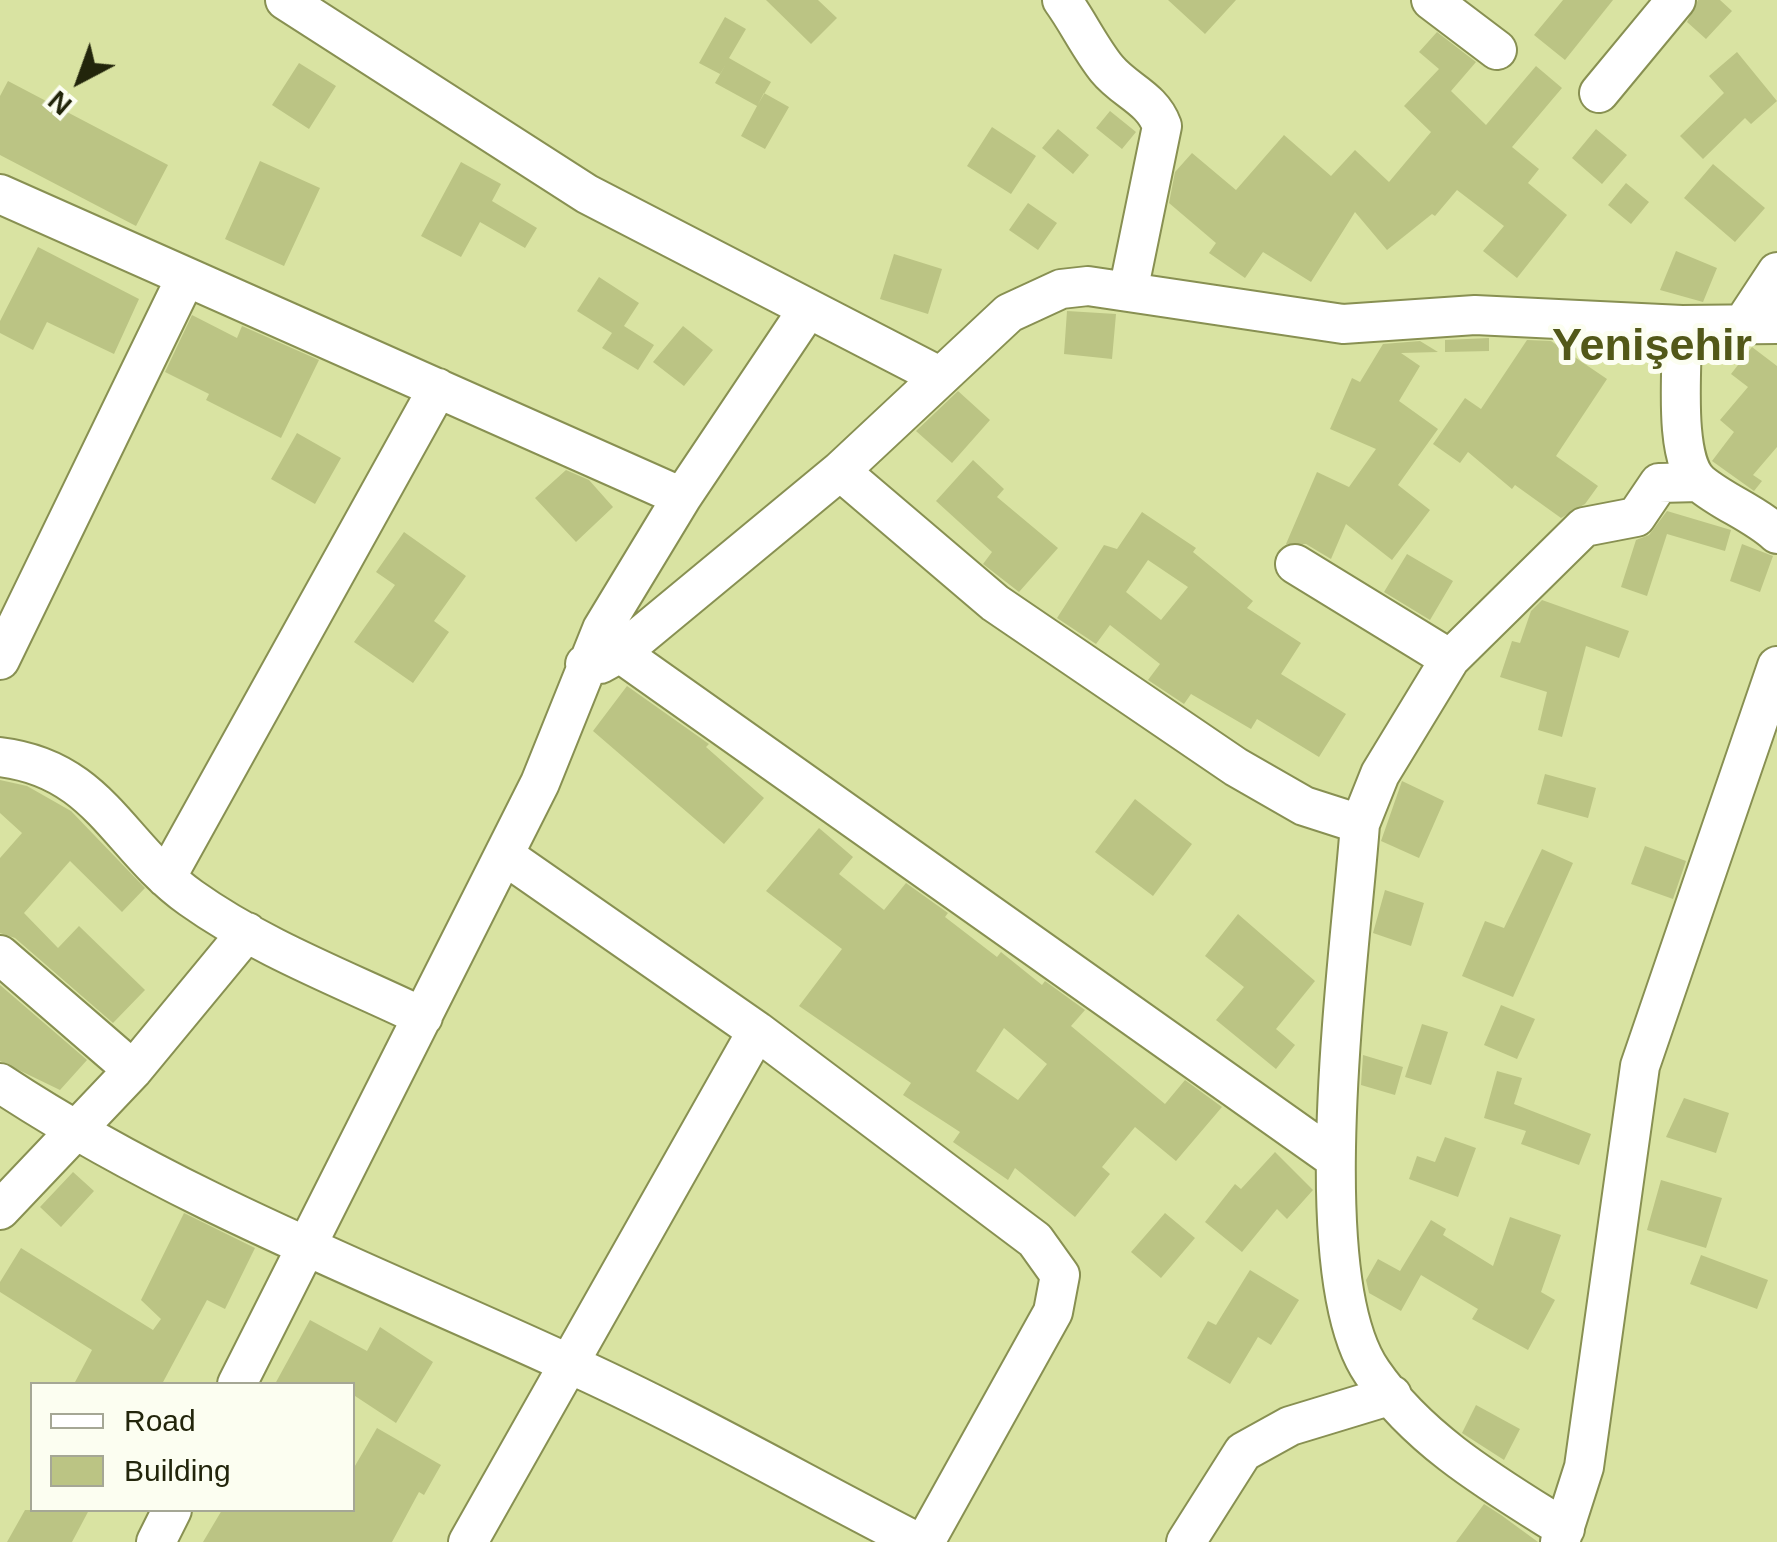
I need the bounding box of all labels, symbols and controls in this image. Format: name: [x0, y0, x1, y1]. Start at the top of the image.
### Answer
north arrow: [30, 30, 130, 130]
text: N: [42, 85, 78, 121]
district label: Yenişehir: [1552, 321, 1752, 375]
legend: [30, 1382, 355, 1512]
text: Road: [124, 1404, 196, 1437]
text: Building: [124, 1454, 231, 1487]

